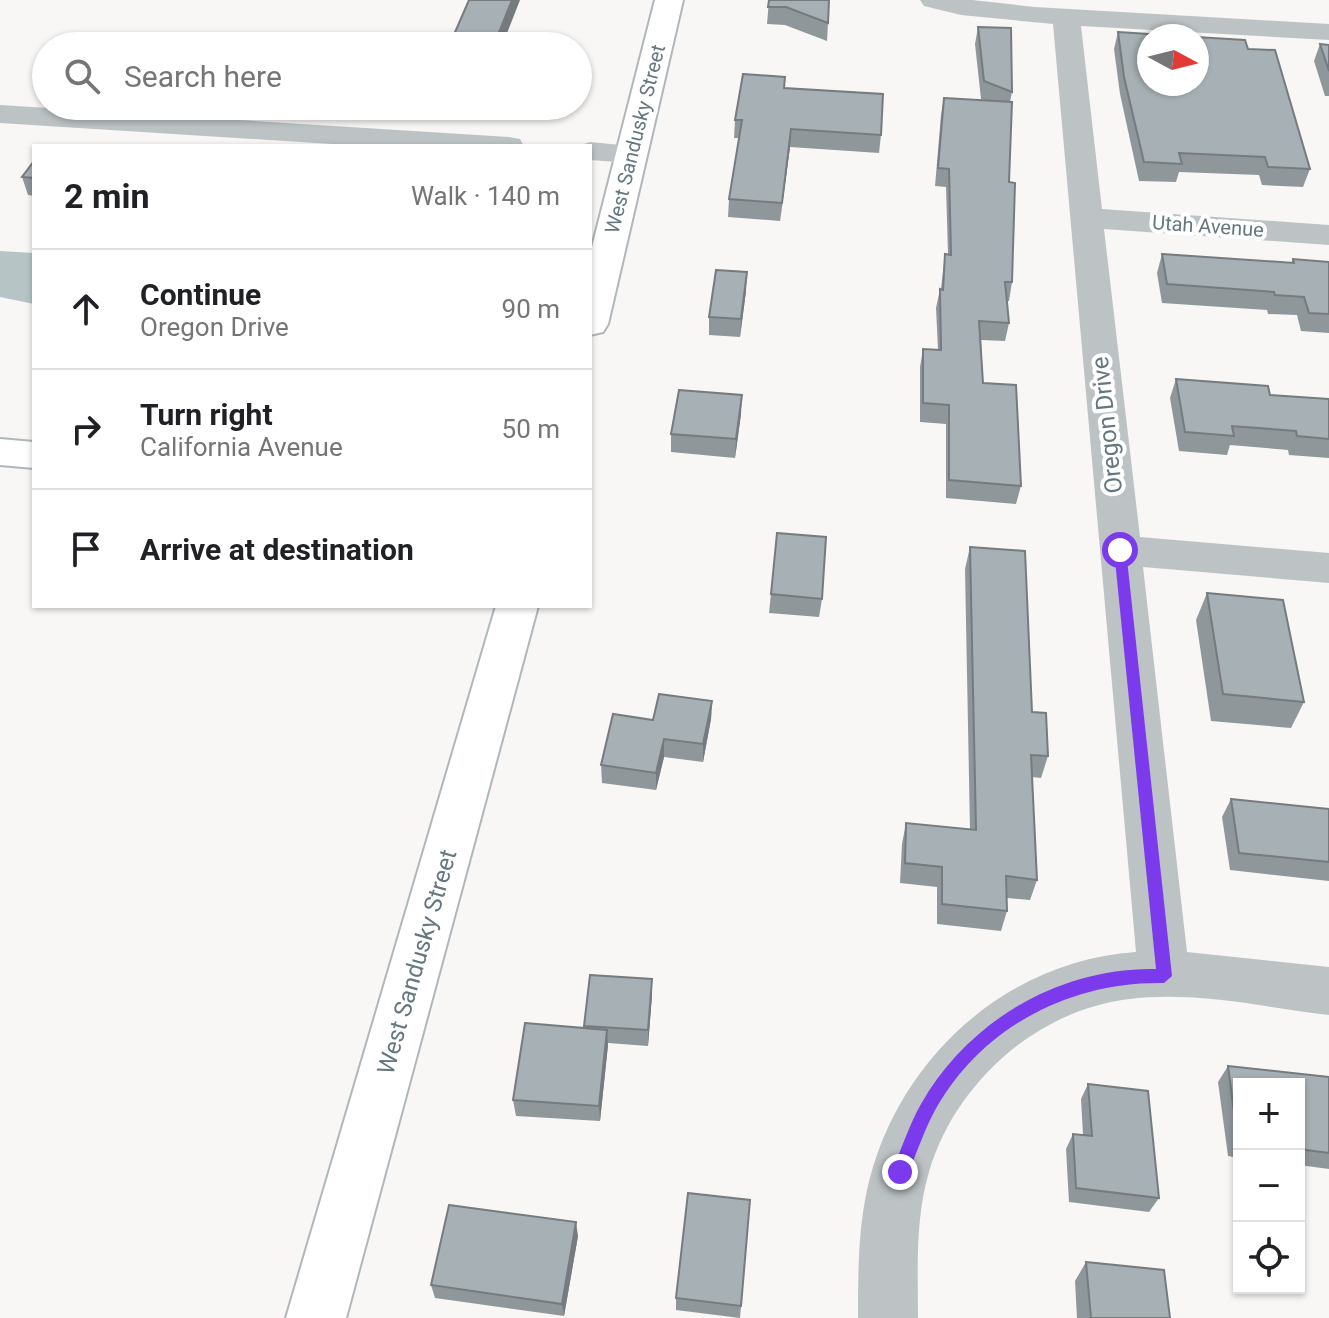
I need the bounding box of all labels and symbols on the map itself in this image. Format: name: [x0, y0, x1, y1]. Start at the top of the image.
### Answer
north arrow: [1137, 24, 1209, 96]
street label: West Sandusky Street: [600, 42, 670, 236]
street label: Utah Avenue: [1151, 210, 1265, 242]
street label: Oregon Drive: [1086, 355, 1128, 495]
route start: [1102, 532, 1138, 568]
street label: West Sandusky Street: [372, 846, 463, 1078]
route end: [882, 1154, 918, 1190]

